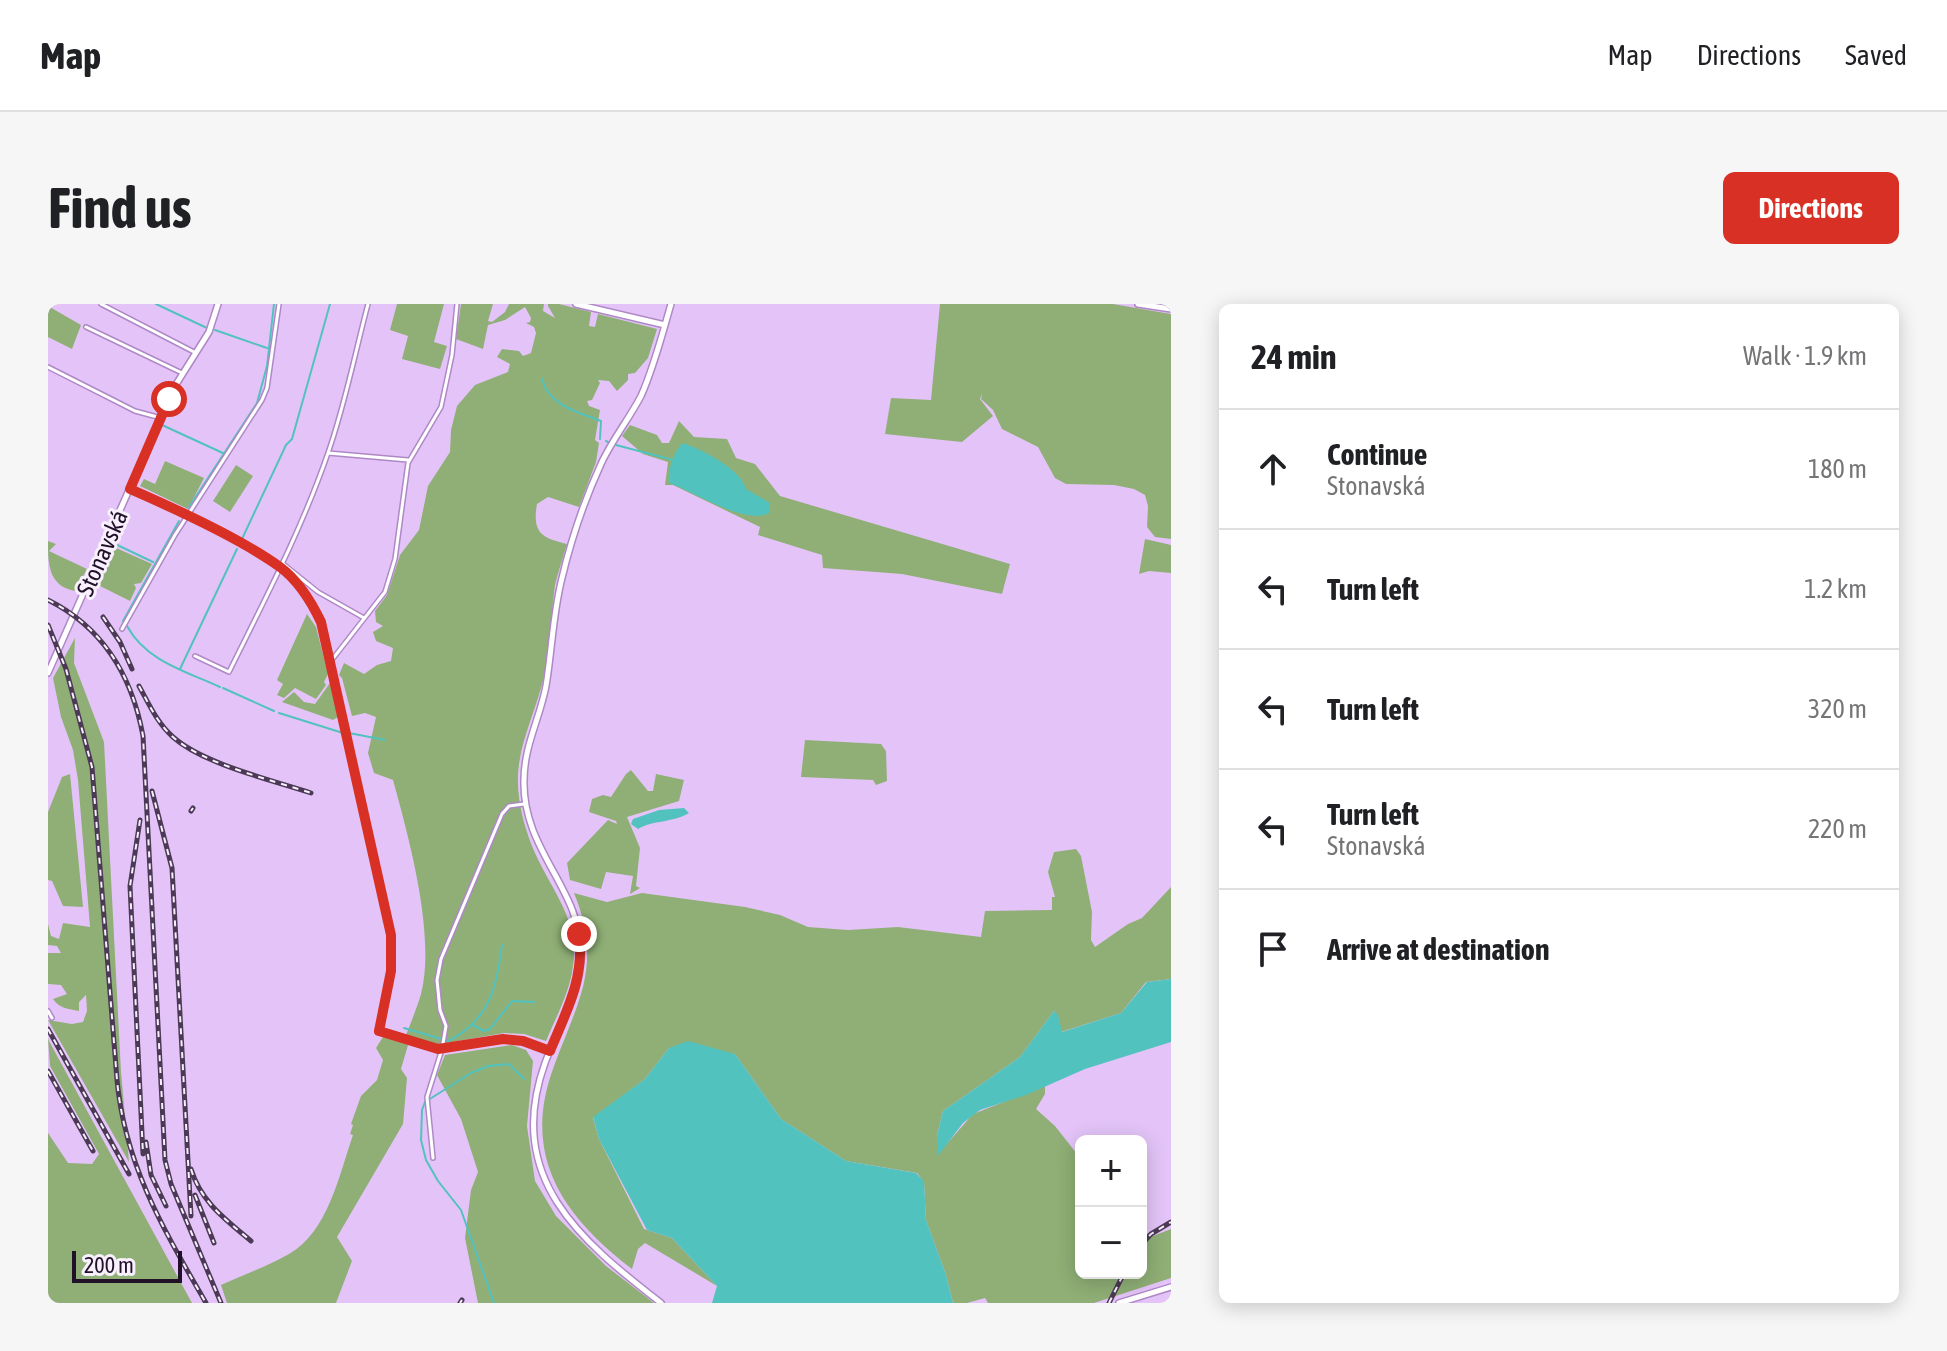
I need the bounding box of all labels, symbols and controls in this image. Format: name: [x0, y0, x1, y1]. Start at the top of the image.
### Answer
text: Map: [40, 34, 101, 77]
text: Map: [1608, 39, 1653, 71]
text: Directions: [1697, 39, 1801, 71]
text: Saved: [1845, 39, 1907, 71]
button: Directions: [1723, 172, 1899, 244]
text: Find us: [48, 176, 192, 240]
text: 24 min: [1251, 337, 1336, 376]
text: Walk · 1.9 km: [1743, 341, 1867, 371]
route start: [151, 381, 187, 417]
text: Continue: [1327, 437, 1427, 471]
icon: ahead: [1251, 447, 1295, 491]
text: 180 m: [1808, 454, 1867, 484]
text: Stonavská: [1327, 471, 1426, 501]
street label: Stonavská: [71, 506, 133, 600]
icon: left: [1251, 567, 1295, 611]
text: Turn left: [1327, 572, 1419, 606]
text: 1.2 km: [1804, 574, 1867, 604]
icon: left: [1251, 687, 1295, 731]
text: Turn left: [1327, 692, 1419, 726]
text: 320 m: [1808, 694, 1867, 724]
text: Turn left: [1327, 797, 1419, 831]
icon: left: [1251, 807, 1295, 851]
text: 220 m: [1808, 814, 1867, 844]
text: Stonavská: [1327, 831, 1426, 861]
route end: [561, 916, 597, 952]
icon: arrive: [1251, 927, 1295, 971]
text: Arrive at destination: [1327, 932, 1549, 966]
map controls: [1075, 1135, 1147, 1279]
button: +: [1075, 1135, 1147, 1207]
button: −: [1075, 1207, 1147, 1279]
scale bar: [72, 1247, 182, 1283]
text: 200 m: [84, 1252, 134, 1278]

